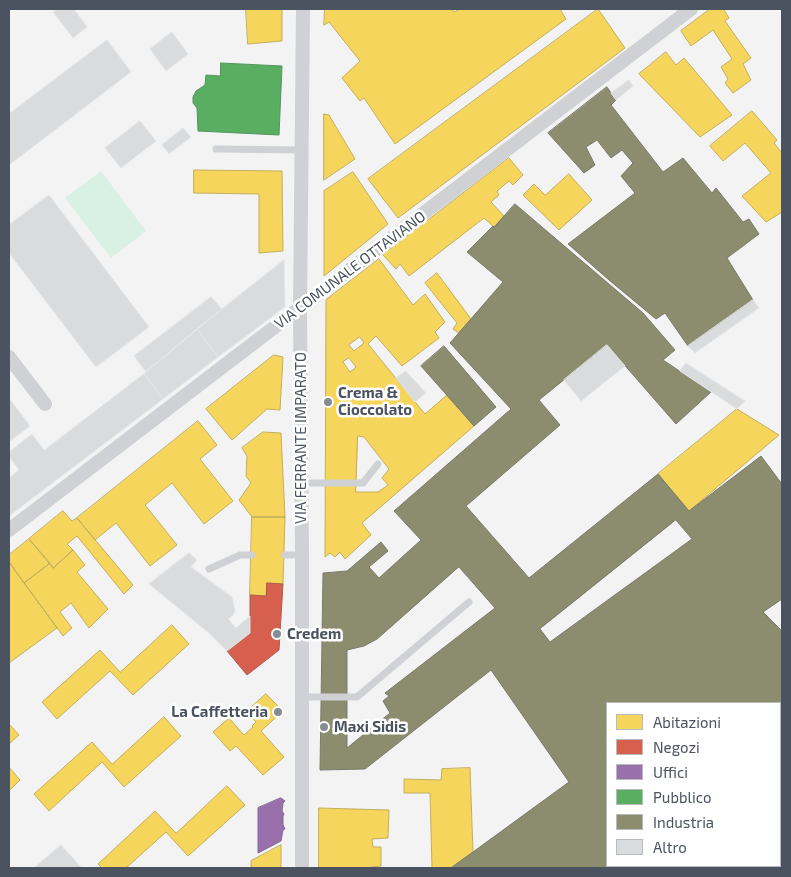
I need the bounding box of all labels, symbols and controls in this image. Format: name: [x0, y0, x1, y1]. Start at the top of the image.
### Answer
street label: VIA COMUNALE OTTAVIANO: [271, 207, 429, 333]
street label: VIA FERRANTE IMPARATO: [292, 352, 310, 524]
place label: Crema & Cioccolato: [338, 384, 412, 419]
marker: Crema & Cioccolato: [322, 396, 334, 408]
place label: Credem: [287, 625, 341, 643]
marker: Credem: [271, 628, 283, 640]
legend: [606, 702, 781, 867]
place label: La Caffetteria: [171, 703, 268, 721]
marker: La Caffetteria: [272, 706, 284, 718]
text: Abitazioni: [653, 713, 721, 731]
place label: Maxi Sidis: [334, 718, 406, 736]
marker: Maxi Sidis: [318, 721, 330, 733]
text: Negozi: [653, 738, 700, 756]
text: Uffici: [653, 763, 688, 781]
text: Pubblico: [653, 788, 711, 806]
text: Industria: [653, 813, 714, 831]
text: Altro: [653, 838, 687, 856]

